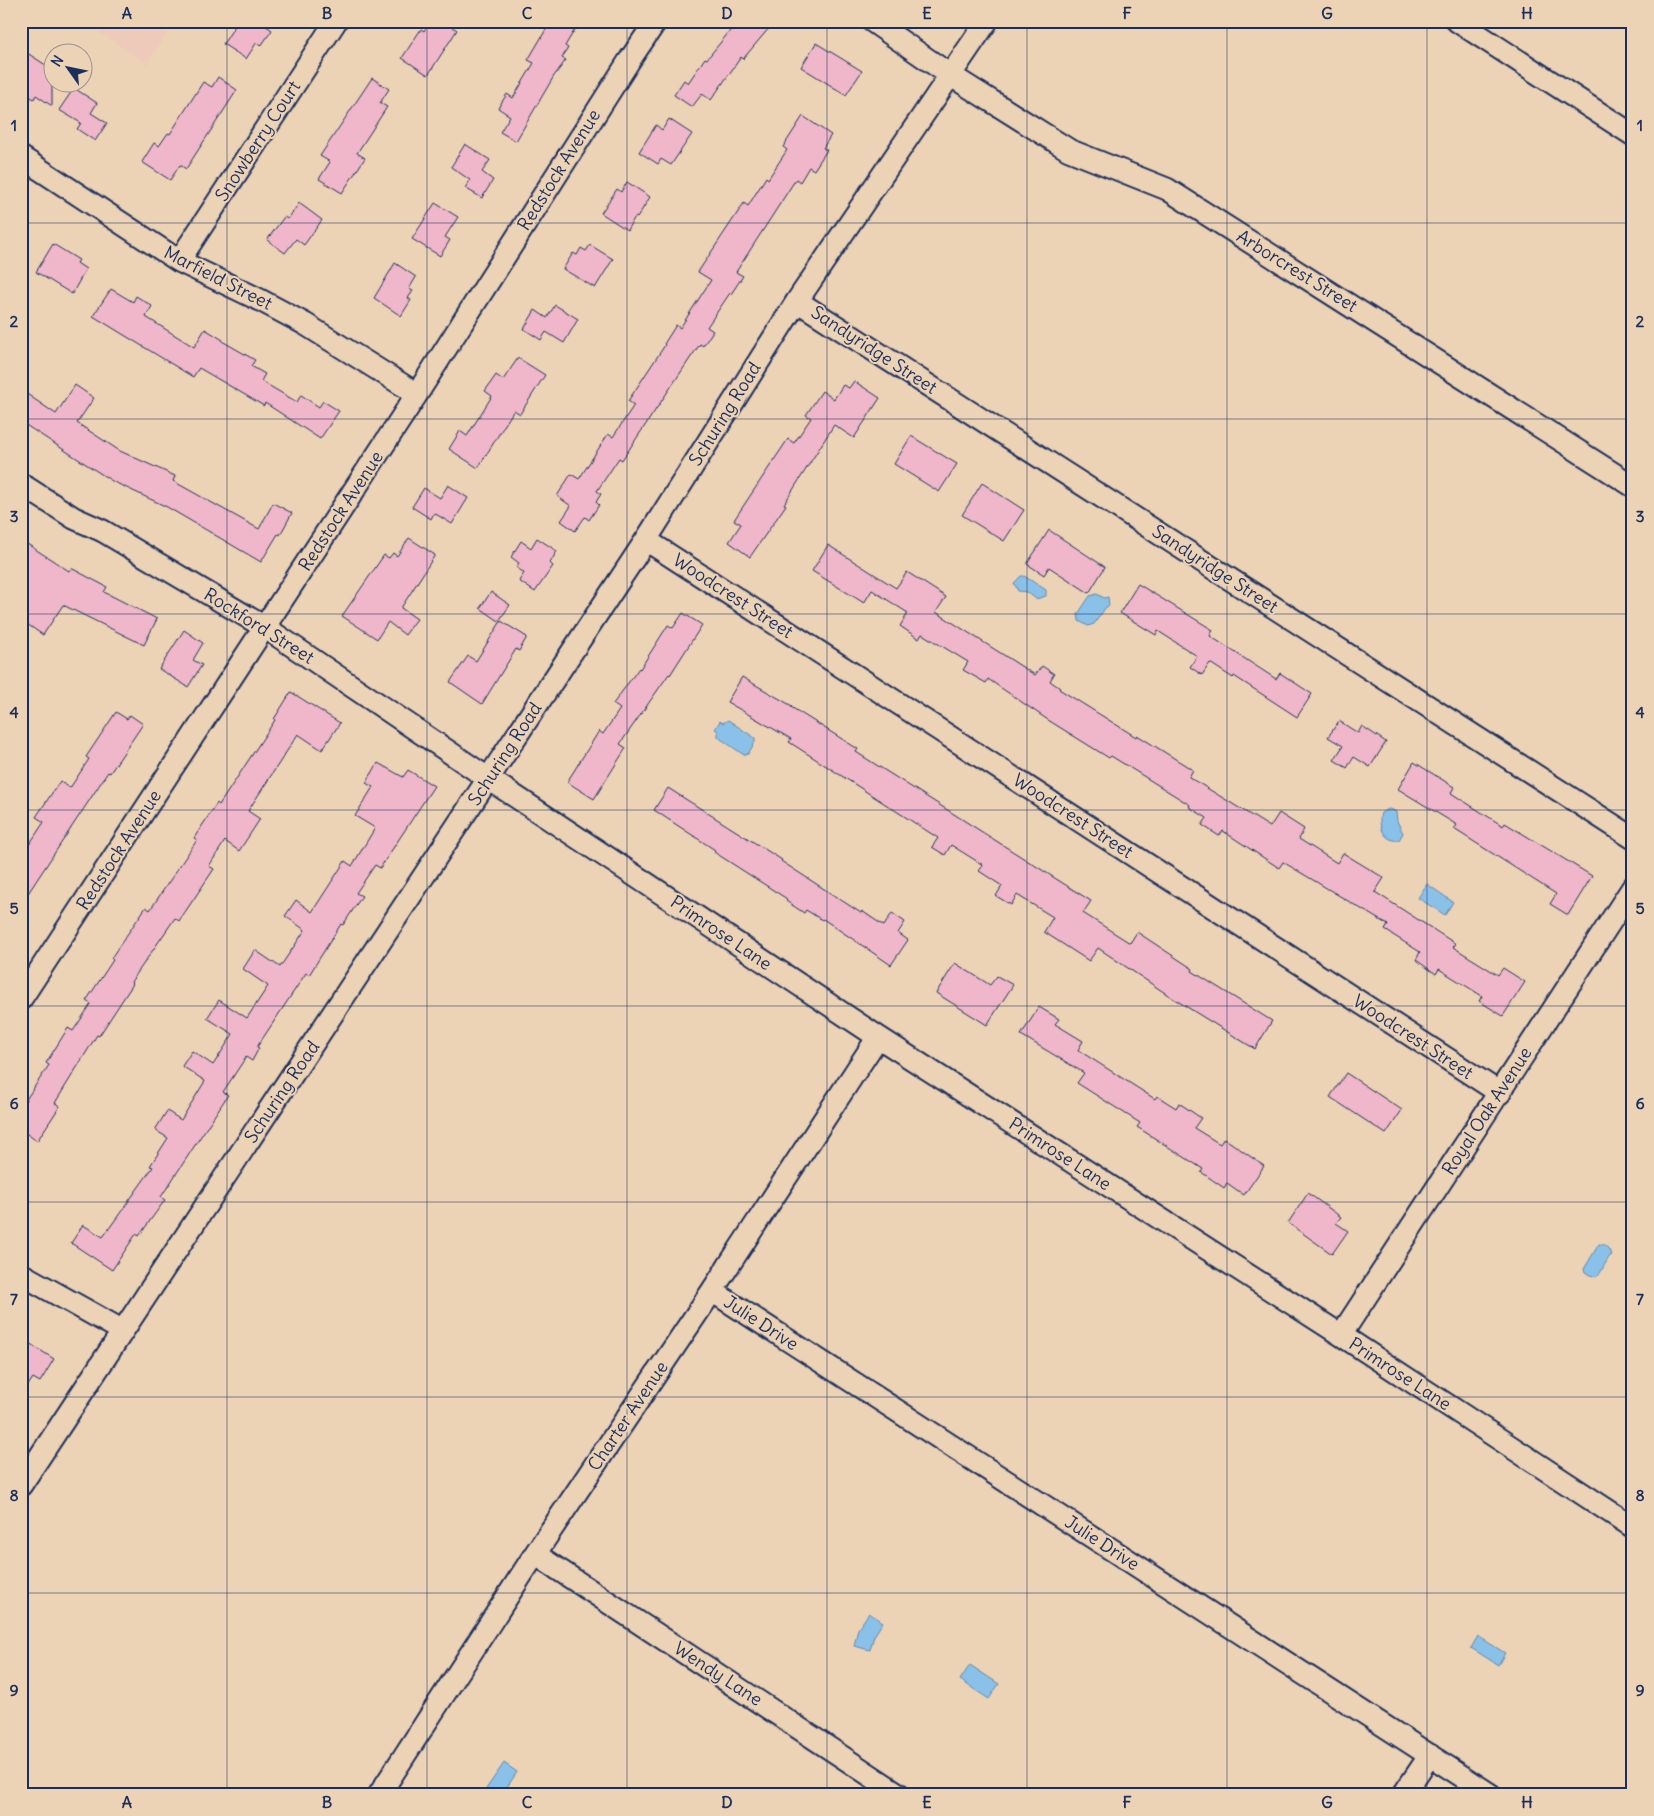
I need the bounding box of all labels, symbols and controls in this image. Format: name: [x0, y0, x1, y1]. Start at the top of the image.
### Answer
text: A: [122, 3, 132, 23]
text: B: [322, 3, 333, 23]
text: C: [522, 3, 533, 23]
text: D: [721, 3, 733, 23]
text: E: [922, 3, 932, 23]
text: F: [1122, 3, 1132, 23]
text: G: [1321, 3, 1333, 23]
text: H: [1521, 3, 1533, 23]
north arrow: [42, 42, 92, 92]
text: N: [47, 52, 67, 70]
street label: Snowberry Court: [210, 76, 305, 205]
street label: Redstock Avenue: [512, 105, 605, 235]
text: 1: [11, 115, 17, 135]
text: 1: [1637, 115, 1643, 135]
street label: Arborcrest Street: [1232, 224, 1362, 317]
street label: Marfield Street: [160, 240, 276, 315]
street label: Sandyridge Street: [807, 300, 942, 399]
text: 2: [10, 311, 19, 331]
text: 2: [1636, 311, 1645, 331]
street label: Schuring Road: [683, 357, 766, 470]
street label: Redstock Avenue: [293, 446, 388, 575]
text: 3: [9, 506, 19, 526]
text: 3: [1635, 506, 1645, 526]
street label: Sandyridge Street: [1148, 519, 1283, 618]
street label: Woodcrest Street: [669, 548, 798, 643]
street label: Rockford Street: [200, 583, 319, 669]
street label: Schuring Road: [463, 698, 547, 810]
text: 4: [9, 702, 19, 722]
text: 4: [1635, 702, 1645, 722]
street label: Woodcrest Street: [1009, 768, 1138, 863]
street label: Redstock Avenue: [71, 785, 166, 914]
street label: Primrose Lane: [666, 890, 776, 975]
text: 5: [9, 898, 19, 918]
text: 5: [1635, 898, 1645, 918]
street label: Woodcrest Street: [1349, 989, 1478, 1084]
street label: Schuring Road: [239, 1036, 324, 1147]
street label: Royal Oak Avenue: [1437, 1042, 1537, 1179]
text: 6: [9, 1093, 19, 1113]
text: 6: [1635, 1093, 1645, 1113]
street label: Primrose Lane: [1005, 1112, 1116, 1195]
text: 7: [10, 1289, 18, 1309]
text: 7: [1636, 1289, 1644, 1309]
street label: Julie Drive: [720, 1290, 803, 1355]
street label: Primrose Lane: [1345, 1332, 1456, 1415]
street label: Charter Avenue: [582, 1356, 673, 1475]
text: 8: [9, 1485, 19, 1505]
text: 8: [1635, 1485, 1645, 1505]
street label: Julie Drive: [1061, 1510, 1144, 1575]
street label: Wendy Lane: [670, 1636, 767, 1711]
text: 9: [9, 1680, 19, 1700]
text: 9: [1635, 1680, 1645, 1700]
text: A: [122, 1792, 132, 1812]
text: B: [322, 1792, 333, 1812]
text: C: [522, 1792, 533, 1812]
text: D: [721, 1792, 733, 1812]
text: E: [922, 1792, 932, 1812]
text: F: [1122, 1792, 1132, 1812]
text: G: [1321, 1792, 1333, 1812]
text: H: [1521, 1792, 1533, 1812]

